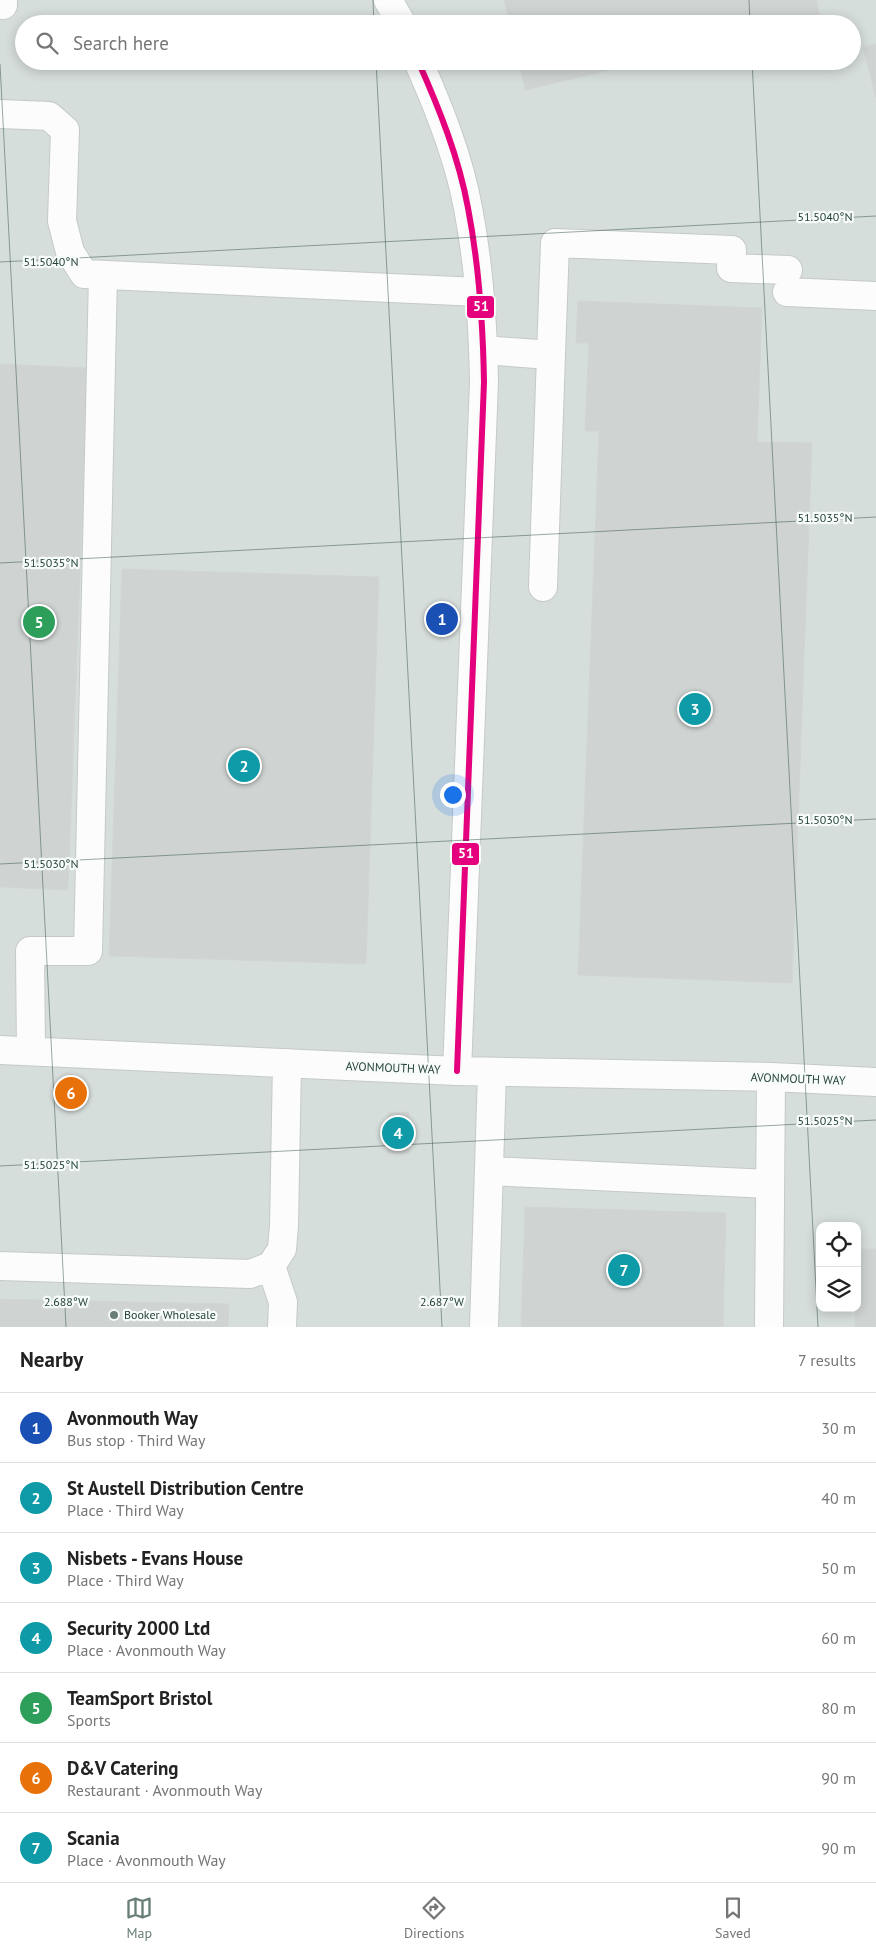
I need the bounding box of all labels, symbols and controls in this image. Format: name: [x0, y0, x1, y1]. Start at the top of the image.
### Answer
search box: [15, 15, 861, 70]
icon: search: [33, 29, 61, 57]
text: Search here: [73, 31, 169, 55]
text: 51.5040°N: [798, 209, 852, 224]
text: 51.5040°N: [24, 254, 78, 269]
line badge: 51: [466, 295, 495, 319]
text: 51: [473, 297, 489, 315]
text: 51.5035°N: [798, 510, 852, 525]
text: 51.5035°N: [24, 555, 78, 570]
pin: 1: [426, 600, 458, 638]
pin: 5: [23, 603, 55, 641]
pin: 3: [679, 690, 711, 728]
pin: 2: [228, 747, 260, 785]
your location: [440, 782, 466, 808]
text: 51.5030°N: [798, 812, 852, 827]
line badge: 51: [451, 842, 480, 866]
text: 51: [458, 844, 474, 862]
text: 51.5030°N: [24, 856, 78, 871]
street label: AVONMOUTH WAY: [345, 1058, 441, 1077]
street label: AVONMOUTH WAY: [750, 1069, 846, 1088]
pin: 6: [55, 1074, 87, 1112]
text: 51.5025°N: [798, 1113, 852, 1128]
pin: 4: [382, 1114, 414, 1152]
text: 51.5025°N: [24, 1157, 78, 1172]
map controls: [816, 1222, 861, 1312]
button: locate: [816, 1222, 861, 1267]
pin: 7: [608, 1251, 640, 1289]
button: layers: [816, 1267, 861, 1312]
text: 2.688°W: [44, 1294, 88, 1309]
text: 2.687°W: [420, 1294, 464, 1309]
place label: Booker Wholesale: [124, 1307, 216, 1322]
marker: Booker Wholesale: [108, 1309, 120, 1321]
text: Nearby: [20, 1346, 83, 1373]
text: 7 results: [798, 1350, 856, 1370]
text: Avonmouth Way: [67, 1406, 198, 1430]
text: 1: [31, 1418, 41, 1438]
text: 30 m: [821, 1418, 856, 1438]
text: Bus stop · Third Way: [67, 1430, 205, 1450]
text: St Austell Distribution Centre: [67, 1476, 304, 1500]
text: 2: [31, 1488, 41, 1508]
text: 40 m: [821, 1488, 856, 1508]
text: Place · Third Way: [67, 1500, 184, 1520]
text: Nisbets - Evans House: [67, 1546, 243, 1570]
text: 3: [31, 1558, 41, 1578]
text: 50 m: [821, 1558, 856, 1578]
text: Place · Third Way: [67, 1570, 184, 1590]
text: Security 2000 Ltd: [67, 1616, 210, 1640]
text: 4: [31, 1628, 41, 1648]
text: 60 m: [821, 1628, 856, 1648]
text: Place · Avonmouth Way: [67, 1640, 226, 1660]
text: TeamSport Bristol: [67, 1686, 212, 1710]
text: 5: [31, 1698, 41, 1718]
text: 80 m: [821, 1698, 856, 1718]
text: Sports: [67, 1710, 111, 1730]
text: D&V Catering: [67, 1756, 179, 1780]
text: 6: [31, 1768, 41, 1788]
text: 90 m: [821, 1768, 856, 1788]
text: Restaurant · Avonmouth Way: [67, 1780, 262, 1800]
text: Scania: [67, 1826, 120, 1850]
text: 7: [31, 1838, 41, 1858]
text: 90 m: [821, 1838, 856, 1858]
text: Place · Avonmouth Way: [67, 1850, 226, 1870]
tab: Map: [125, 1894, 153, 1942]
tab: Directions: [404, 1894, 464, 1942]
tab: Saved: [715, 1894, 751, 1942]

